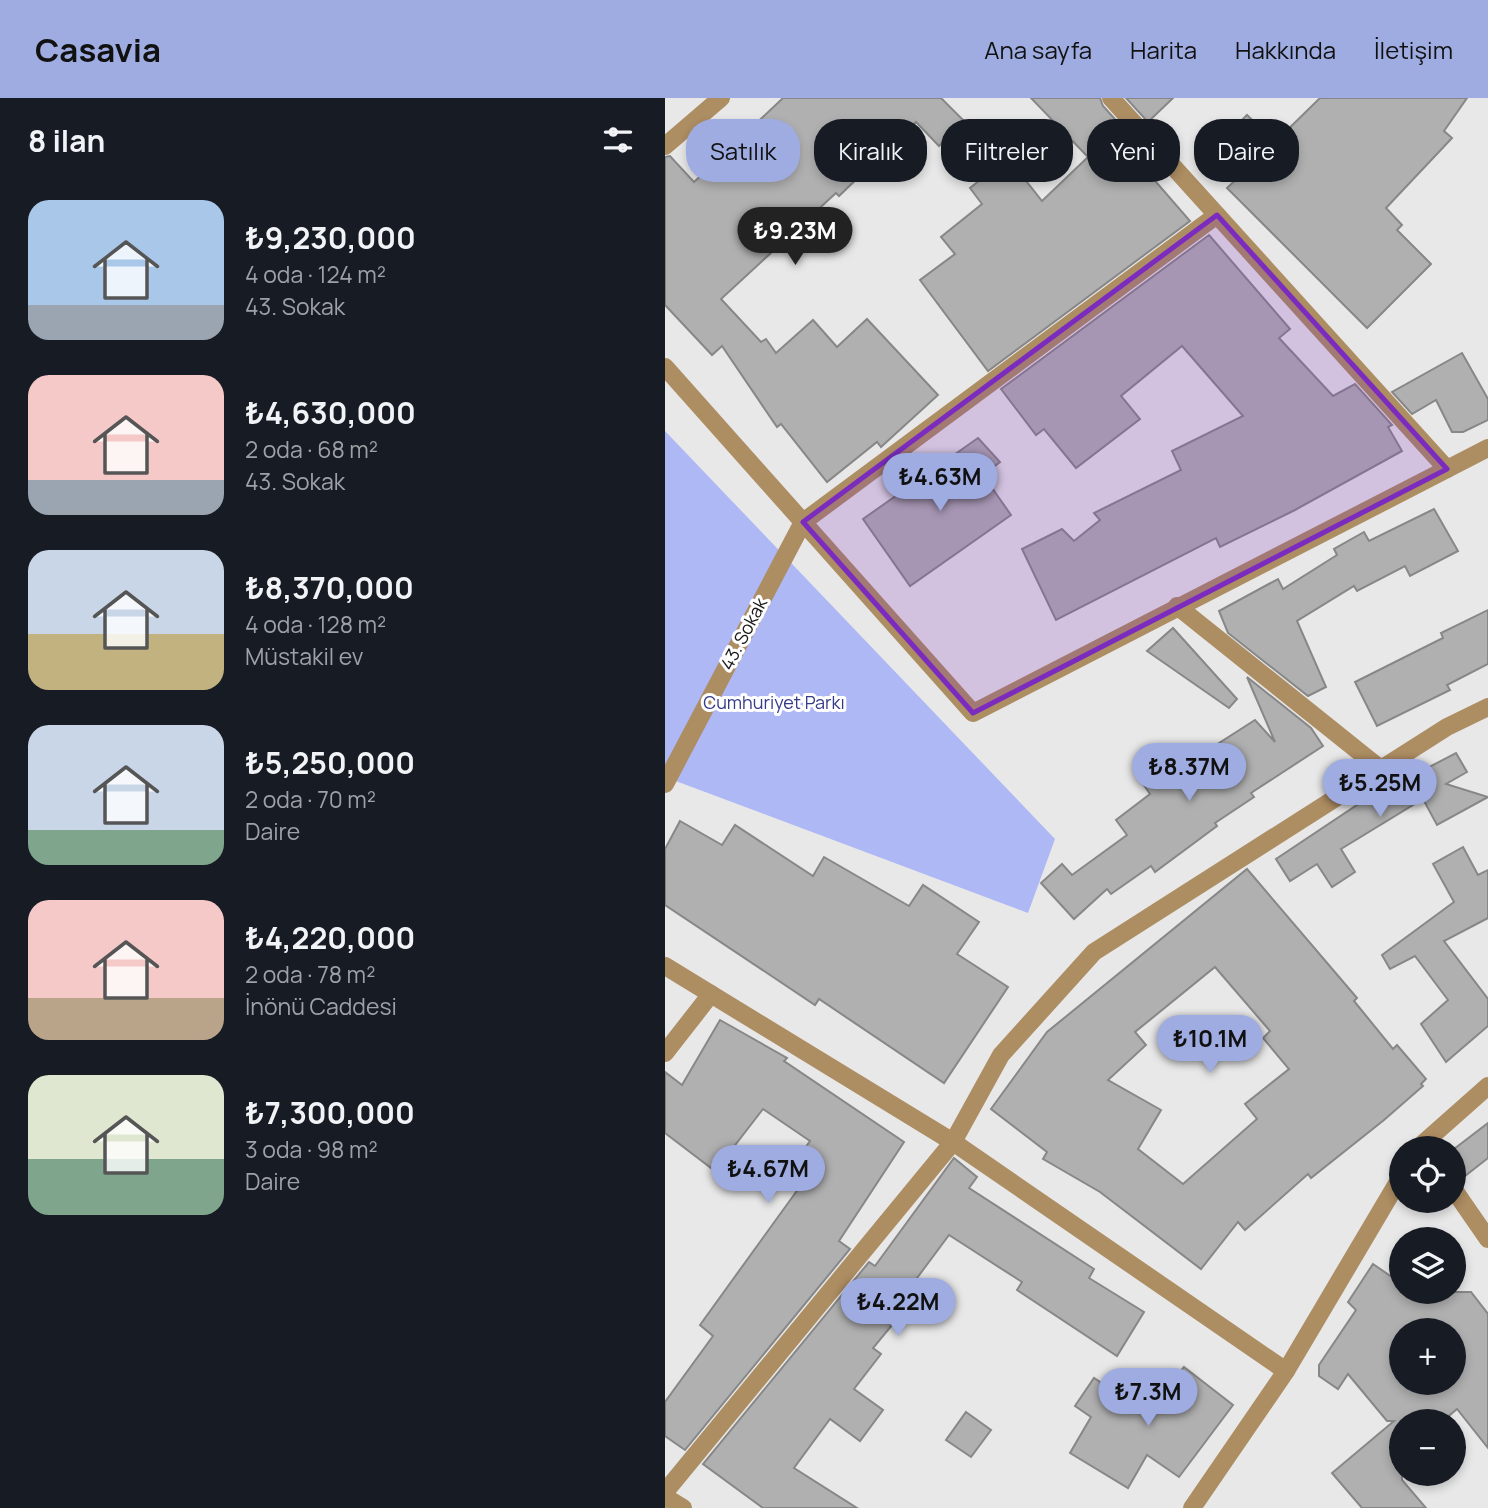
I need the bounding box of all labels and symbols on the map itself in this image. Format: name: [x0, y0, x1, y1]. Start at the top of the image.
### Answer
pin: ₺9.23M: [738, 208, 852, 267]
pin: ₺4.63M: [883, 454, 997, 513]
street label: 43. Sokak: [714, 592, 773, 674]
park label: Cumhuriyet Parkı: [703, 690, 845, 714]
pin: ₺8.37M: [1132, 744, 1246, 803]
pin: ₺5.25M: [1323, 760, 1437, 819]
pin: ₺10.1M: [1153, 1016, 1267, 1075]
pin: ₺4.67M: [711, 1146, 825, 1205]
pin: ₺4.22M: [841, 1278, 955, 1338]
pin: ₺7.3M: [1099, 1368, 1197, 1428]

